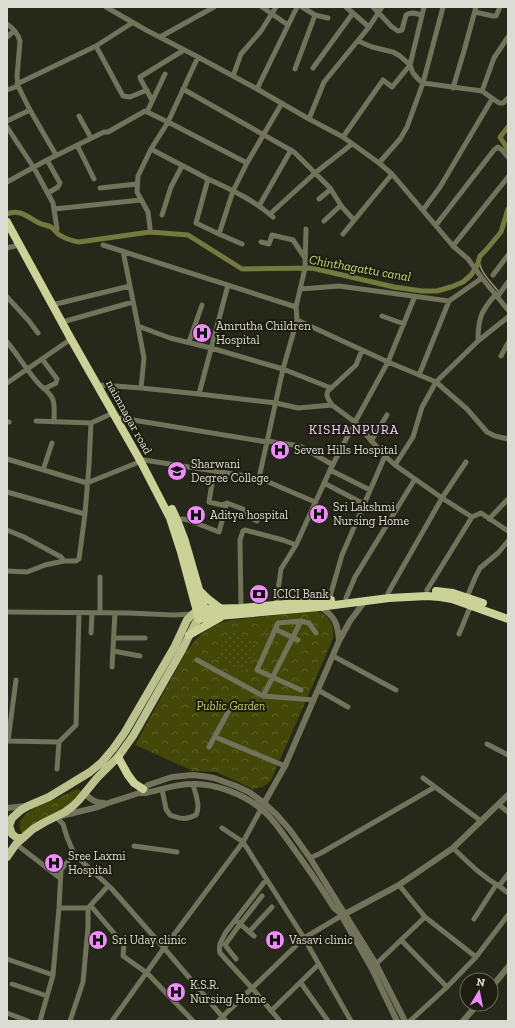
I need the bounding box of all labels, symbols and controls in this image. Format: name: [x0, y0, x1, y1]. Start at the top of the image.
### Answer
water label: Chinthagattu canal: [308, 252, 412, 284]
place label: Amrutha Children Hospital: [216, 319, 311, 347]
hospital icon: Amrutha Children Hospital: [191, 322, 213, 344]
street label: naimnagar road: [103, 377, 155, 457]
district label: KISHANPURA: [309, 422, 399, 437]
hospital icon: Seven Hills Hospital: [269, 439, 291, 461]
place label: Seven Hills Hospital: [294, 443, 397, 457]
place label: Sharwani Degree College: [191, 457, 269, 485]
school or university icon: Sharwani Degree College: [166, 460, 188, 482]
place label: Sri Lakshmi Nursing Home: [333, 500, 409, 528]
hospital icon: Sri Lakshmi Nursing Home: [308, 503, 330, 525]
hospital icon: Aditya hospital: [185, 504, 207, 526]
place label: Aditya hospital: [210, 508, 288, 522]
bank icon: ICICI Bank: [248, 583, 270, 605]
place label: ICICI Bank: [273, 587, 329, 601]
park label: Public Garden: [197, 699, 265, 713]
place label: Sree Laxmi Hospital: [68, 849, 126, 877]
hospital icon: Sree Laxmi Hospital: [43, 852, 65, 874]
hospital icon: Sri Uday clinic: [87, 929, 109, 951]
hospital icon: Vasavi clinic: [264, 929, 286, 951]
place label: Sri Uday clinic: [112, 933, 187, 947]
place label: Vasavi clinic: [288, 933, 353, 947]
north arrow: [459, 972, 499, 1012]
text: N: [475, 976, 487, 990]
place label: K.S.R. Nursing Home: [190, 978, 266, 1006]
hospital icon: K.S.R. Nursing Home: [165, 981, 187, 1003]

